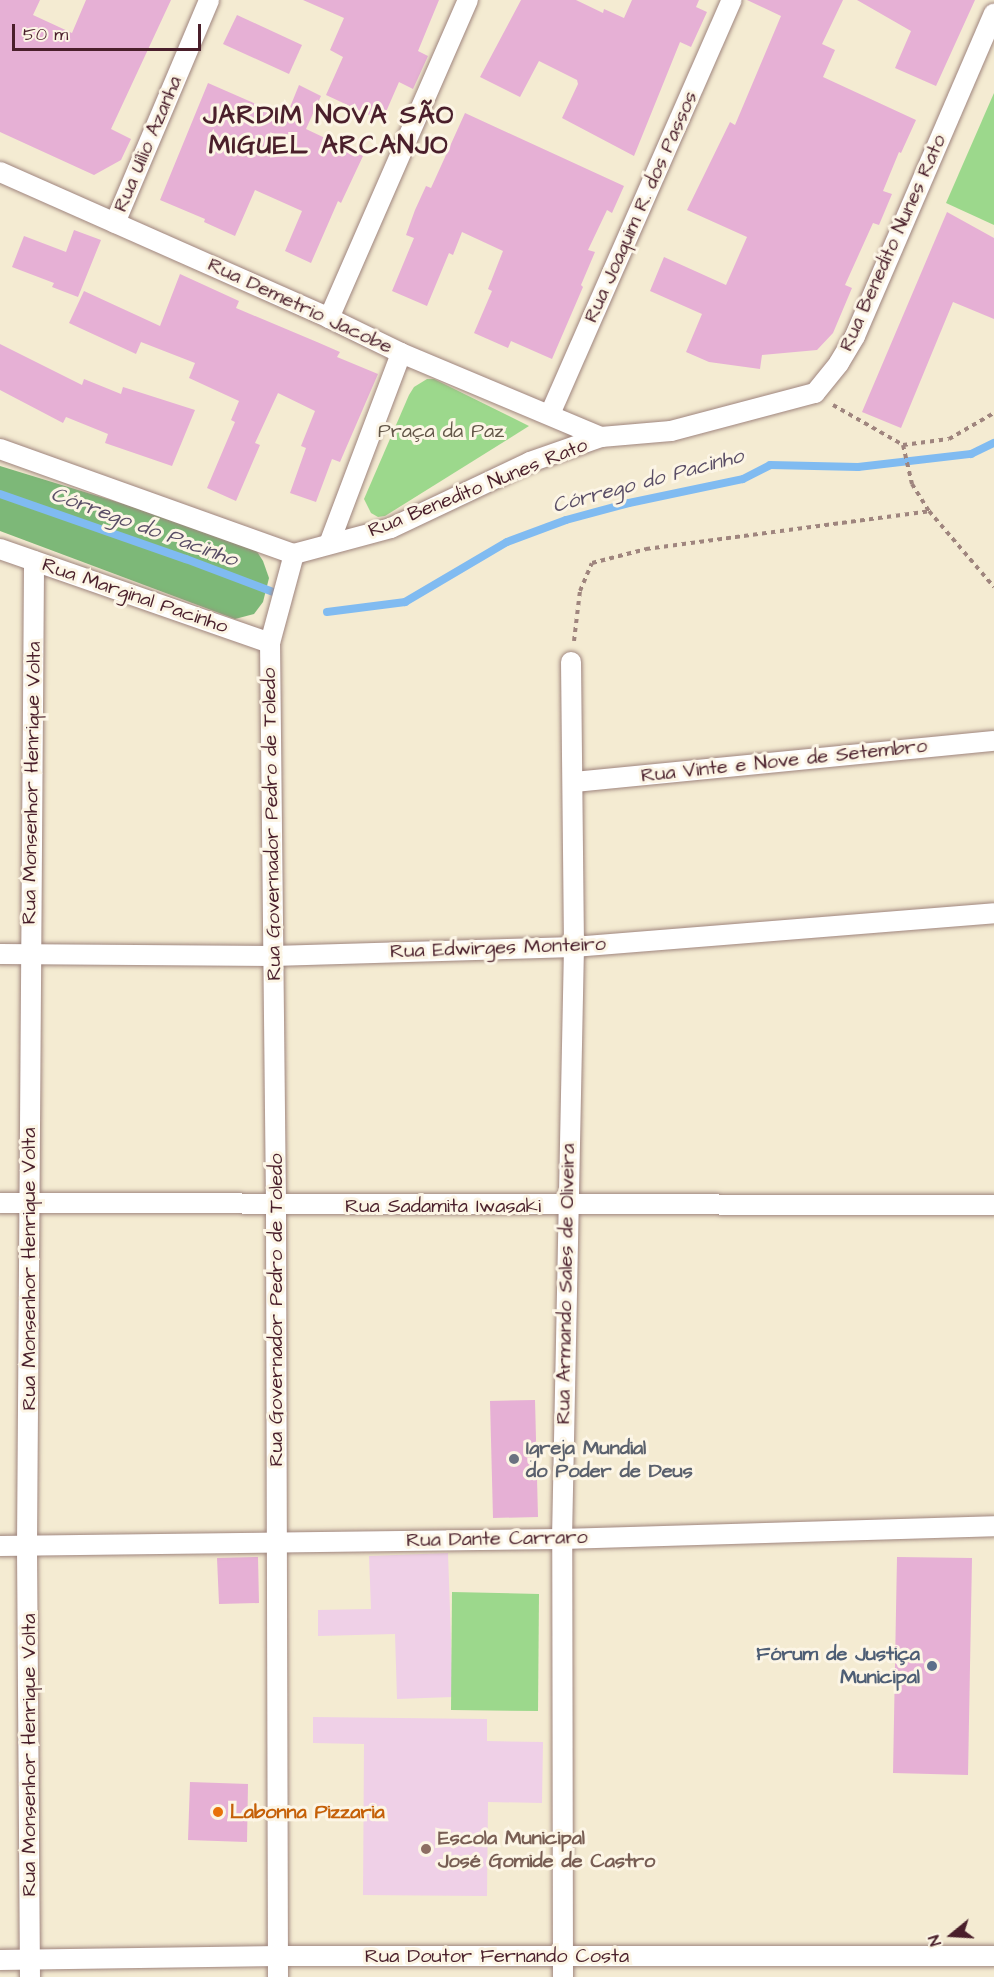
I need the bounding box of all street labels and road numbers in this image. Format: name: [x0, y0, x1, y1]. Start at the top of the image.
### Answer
street label: Rua Uílio Azanha: [109, 72, 187, 216]
street label: Rua Joaquim R. dos Passos: [579, 88, 703, 326]
street label: Rua Benedito Nunes Rato: [834, 131, 952, 355]
street label: Rua Demetrio Jacobe: [204, 253, 396, 359]
street label: Rua Benedito Nunes Rato: [365, 433, 591, 543]
street label: Rua Marginal Pacinho: [39, 553, 231, 639]
street label: Rua Monsenhor Henrique Volta: [18, 641, 46, 925]
street label: Rua Governador Pedro de Toledo: [257, 667, 287, 981]
street label: Rua Vinte e Nove de Setembro: [640, 734, 928, 788]
street label: Rua Edwirges Monteiro: [390, 932, 606, 964]
street label: Rua Monsenhor Henrique Volta: [17, 1128, 41, 1410]
street label: Rua Armando Sales de Oliveira: [552, 1143, 580, 1425]
street label: Rua Governador Pedro de Toledo: [264, 1153, 288, 1467]
street label: Rua Sadamita Iwasaki: [345, 1194, 541, 1218]
street label: Rua Dante Carraro: [406, 1525, 588, 1553]
street label: Rua Monsenhor Henrique Volta: [17, 1614, 41, 1896]
street label: Rua Doutor Fernando Costa: [365, 1944, 629, 1968]

